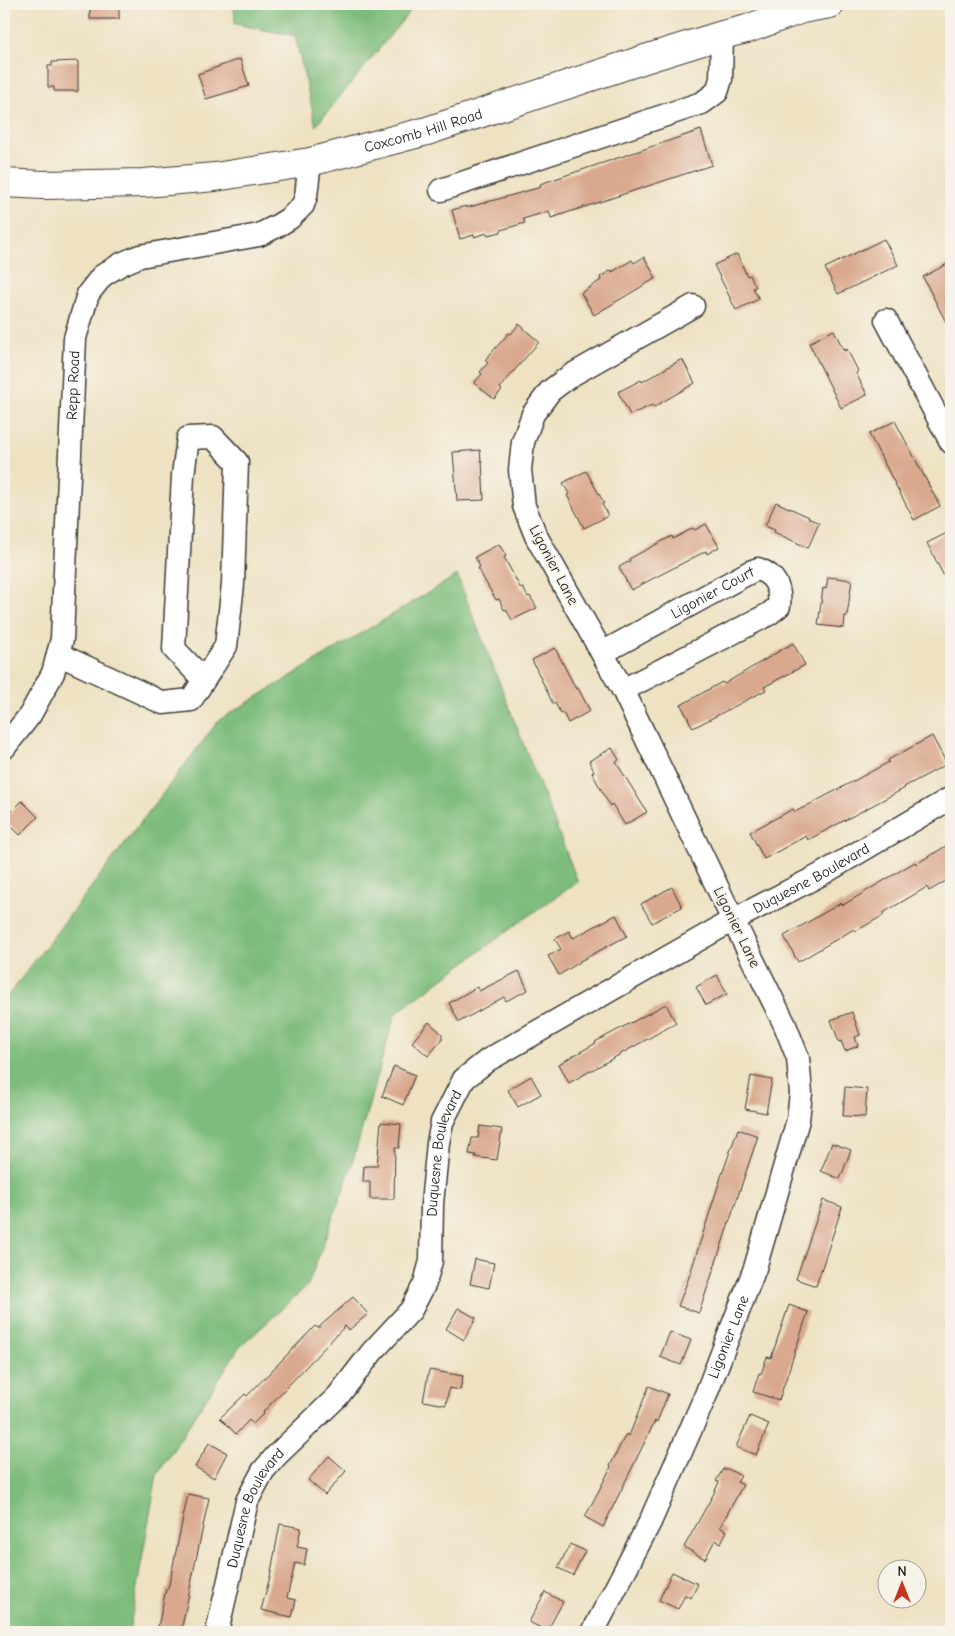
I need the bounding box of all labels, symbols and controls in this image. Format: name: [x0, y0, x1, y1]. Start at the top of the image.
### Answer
street label: Coxcomb Hill Road: [362, 104, 485, 156]
street label: Repp Road: [62, 350, 83, 420]
street label: Ligonier Lane: [525, 522, 583, 608]
street label: Ligonier Court: [668, 562, 757, 623]
street label: Duquesne Boulevard: [750, 839, 873, 917]
street label: Ligonier Lane: [710, 884, 765, 971]
street label: Duquesne Boulevard: [423, 1087, 466, 1217]
street label: Ligonier Lane: [704, 1292, 753, 1381]
street label: Duquesne Boulevard: [223, 1444, 288, 1570]
north arrow: [878, 1558, 928, 1608]
text: N: [897, 1563, 907, 1580]

